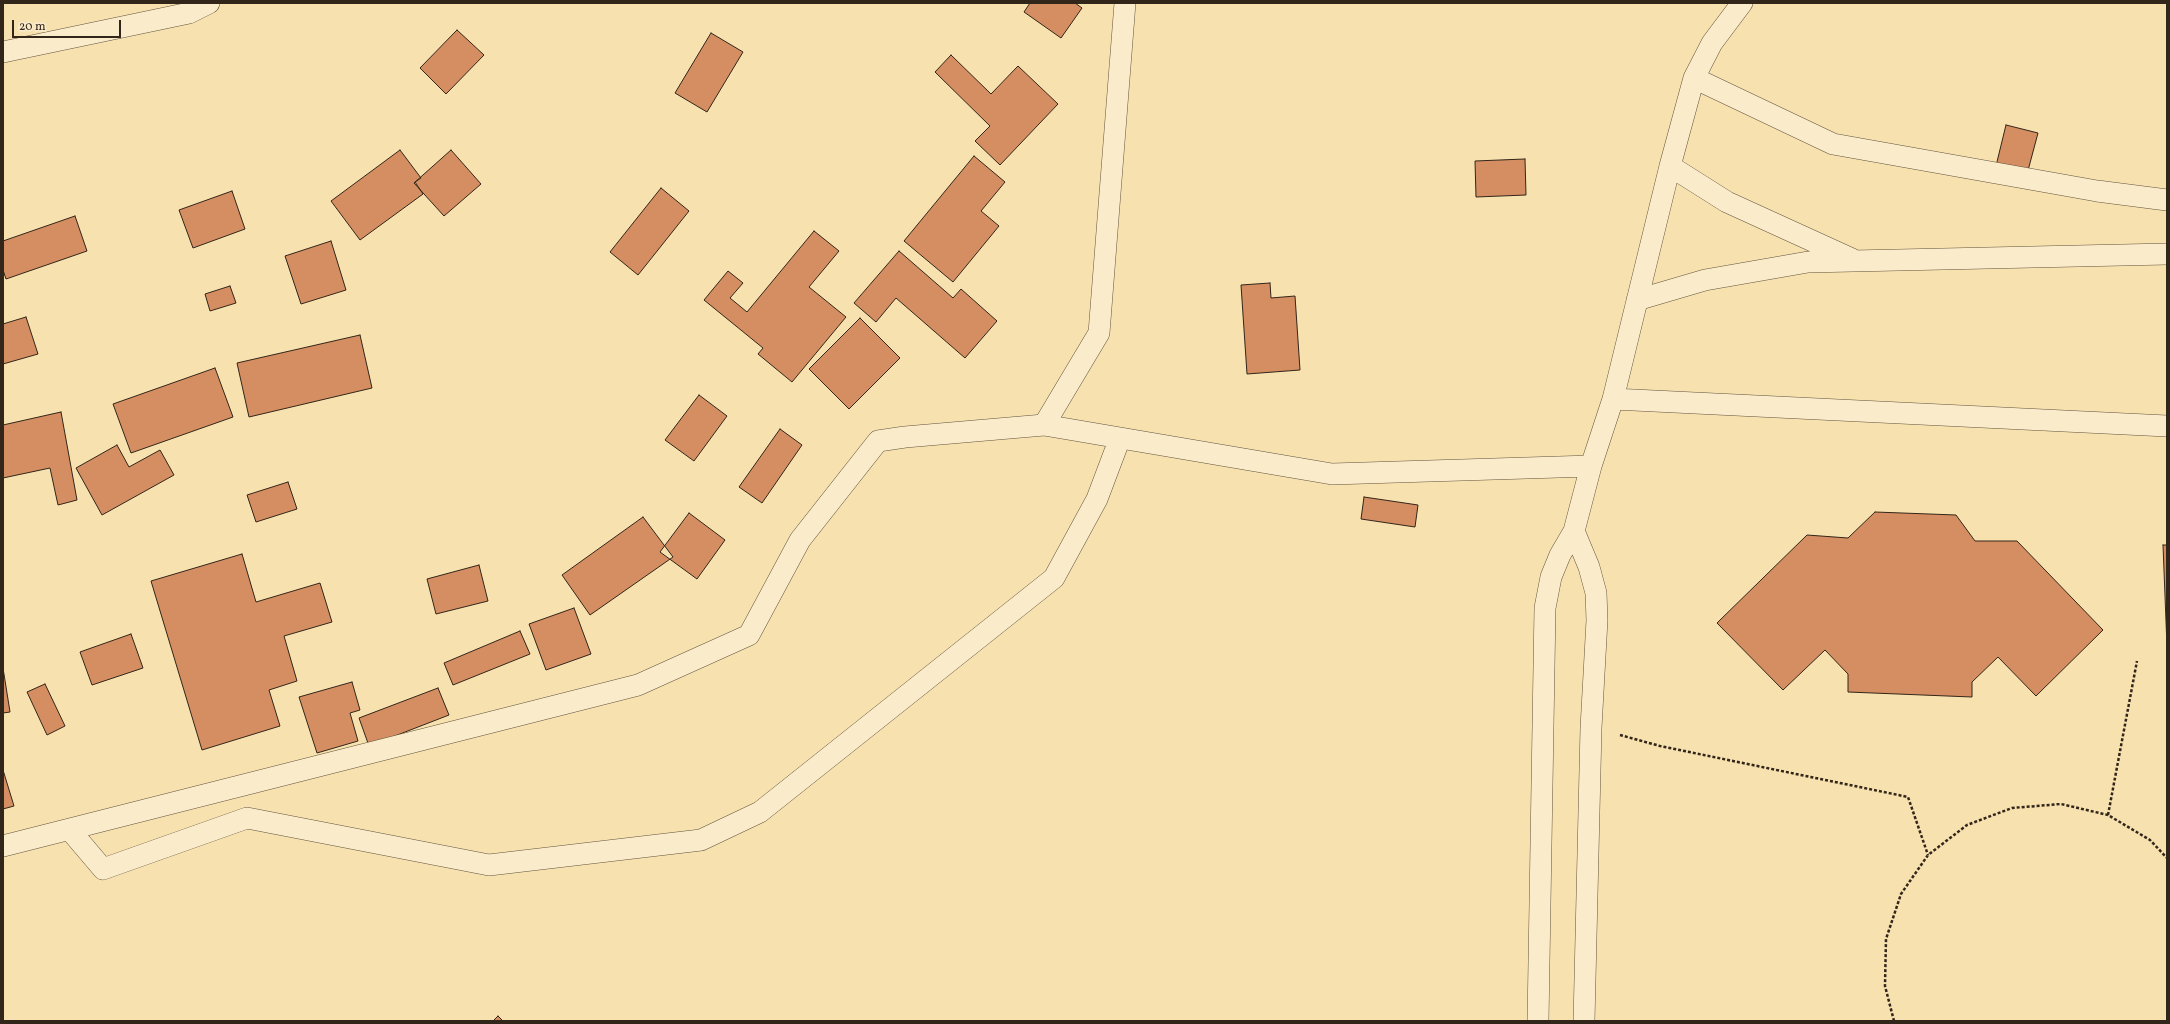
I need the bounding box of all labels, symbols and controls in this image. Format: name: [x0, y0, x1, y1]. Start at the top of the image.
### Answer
scale bar: [14, 12, 123, 38]
text: 20 m: [19, 19, 46, 35]

